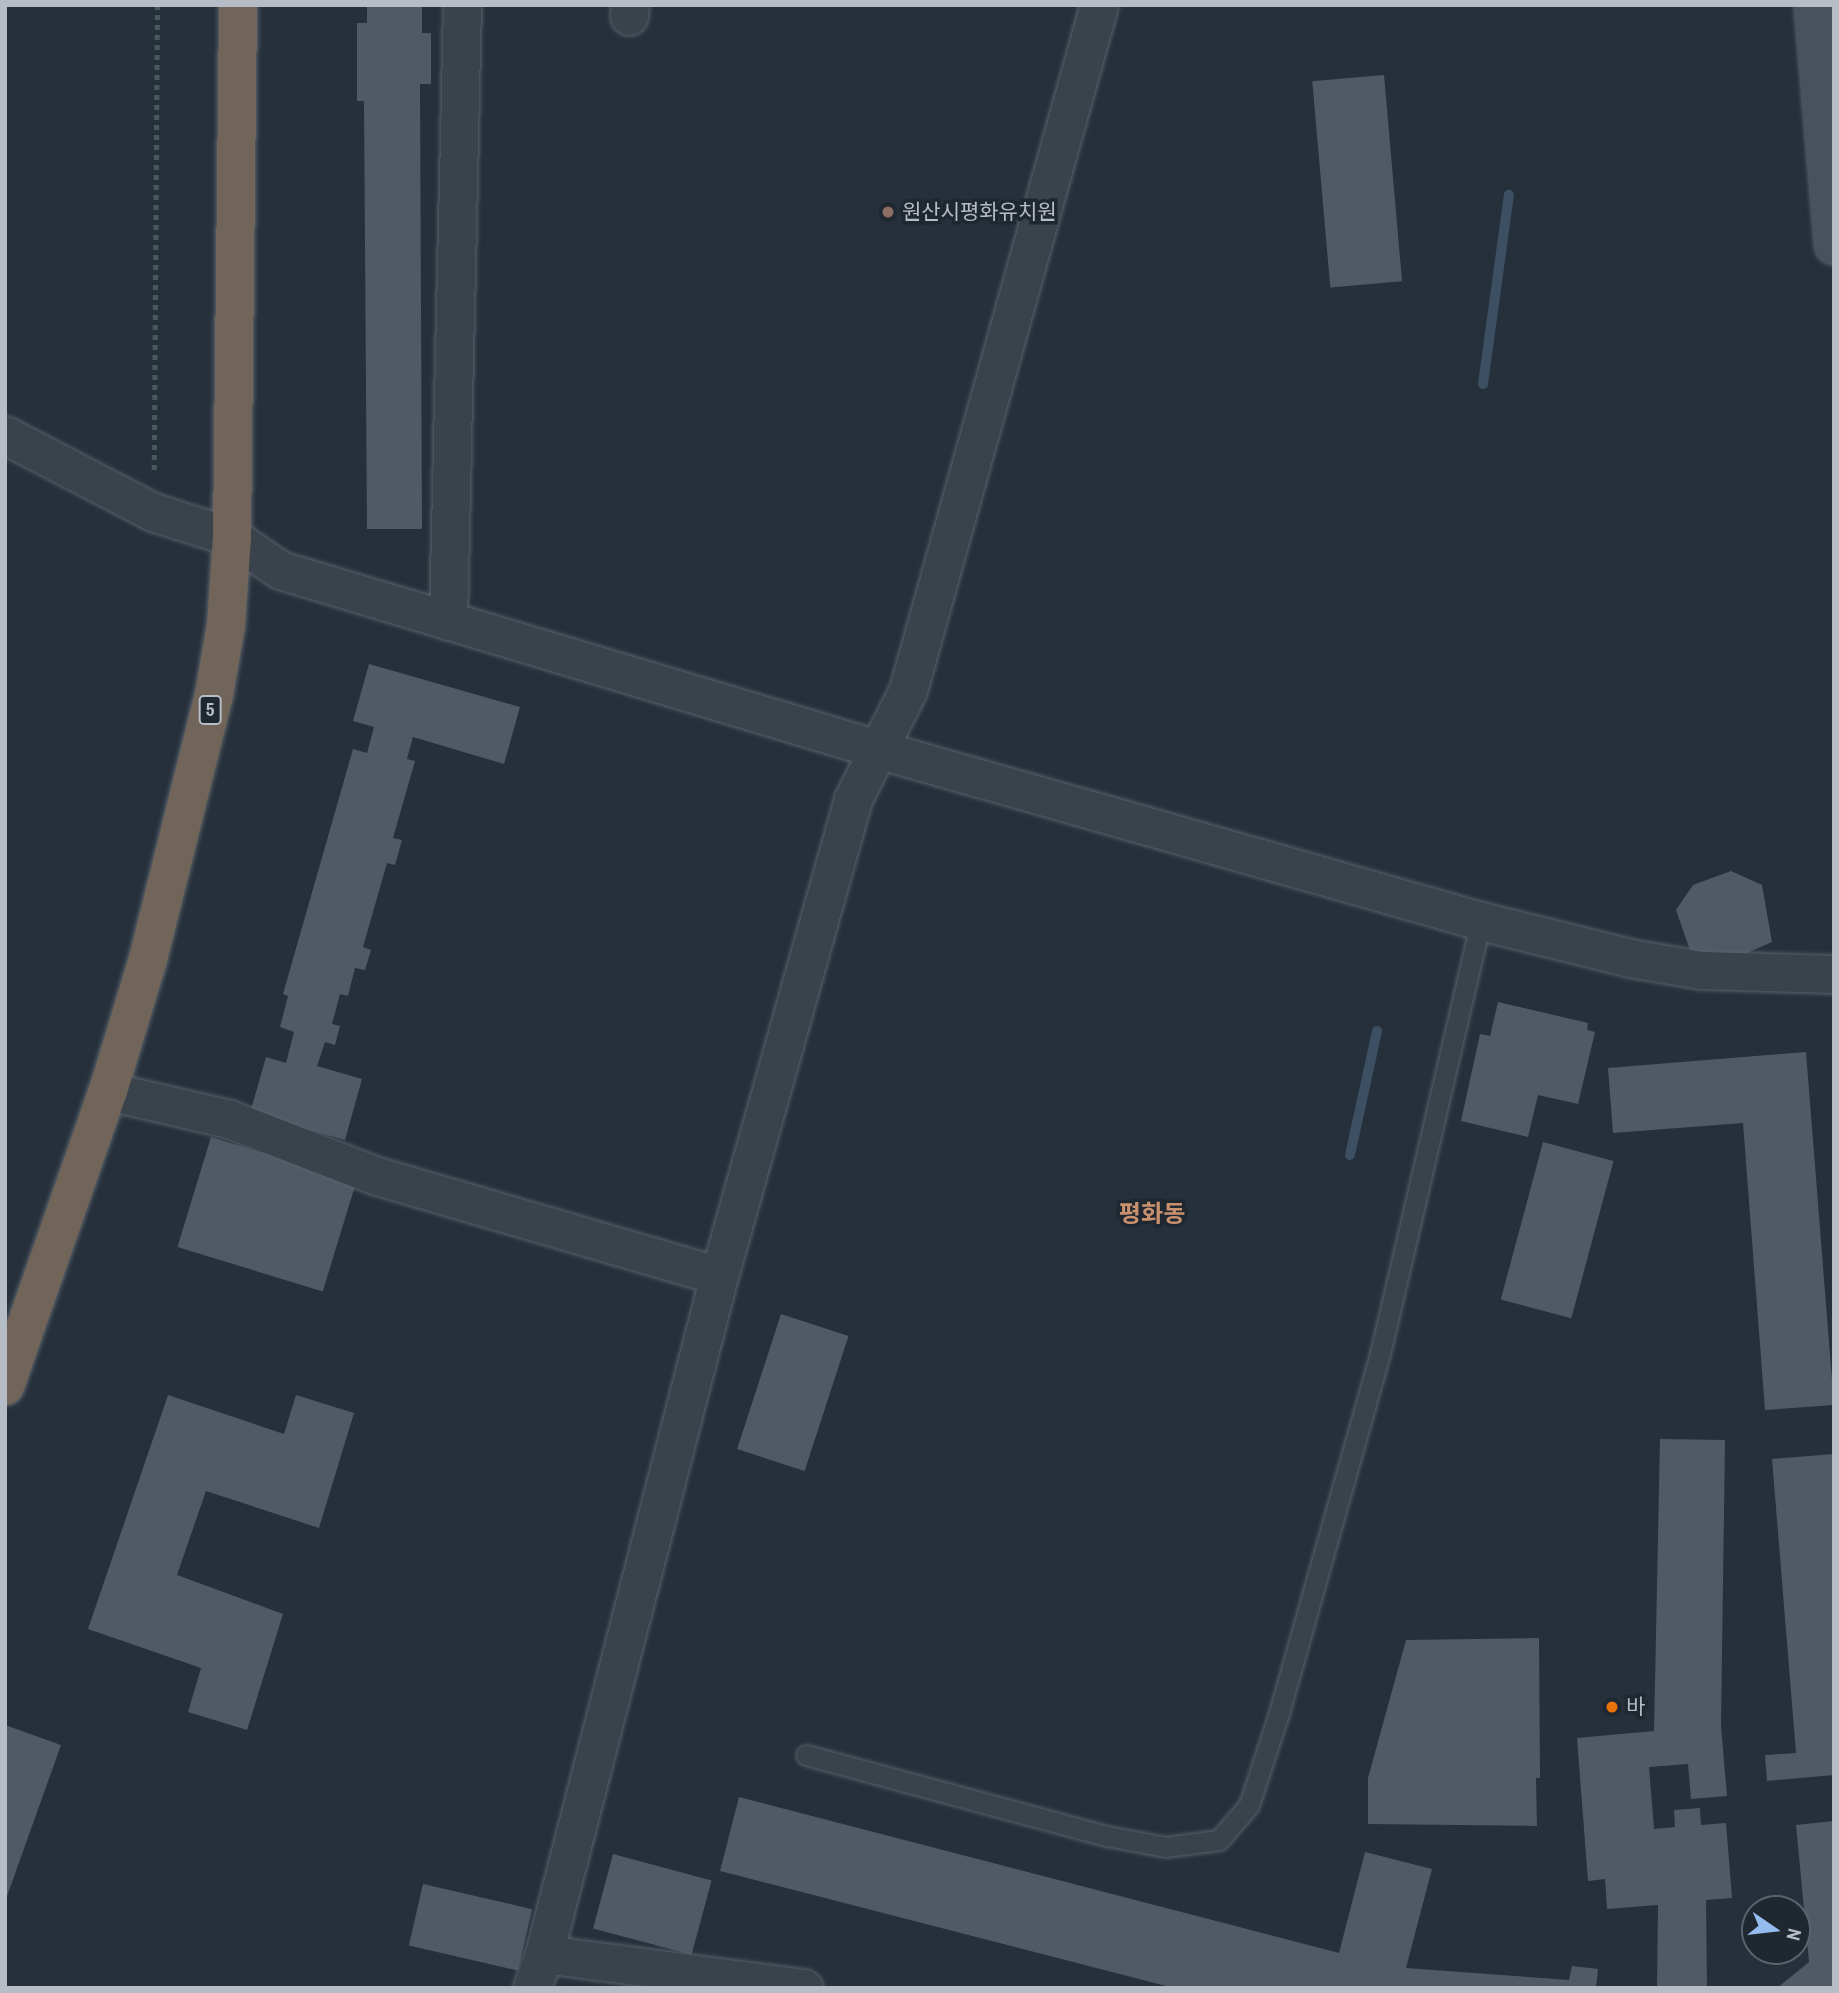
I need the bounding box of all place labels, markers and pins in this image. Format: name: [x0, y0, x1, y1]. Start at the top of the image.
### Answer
place label: 원산시평화유치원: [902, 199, 1057, 225]
marker: 원산시평화유치원: [880, 204, 896, 220]
place label: 바: [1626, 1694, 1645, 1720]
marker: 바: [1604, 1699, 1620, 1715]

